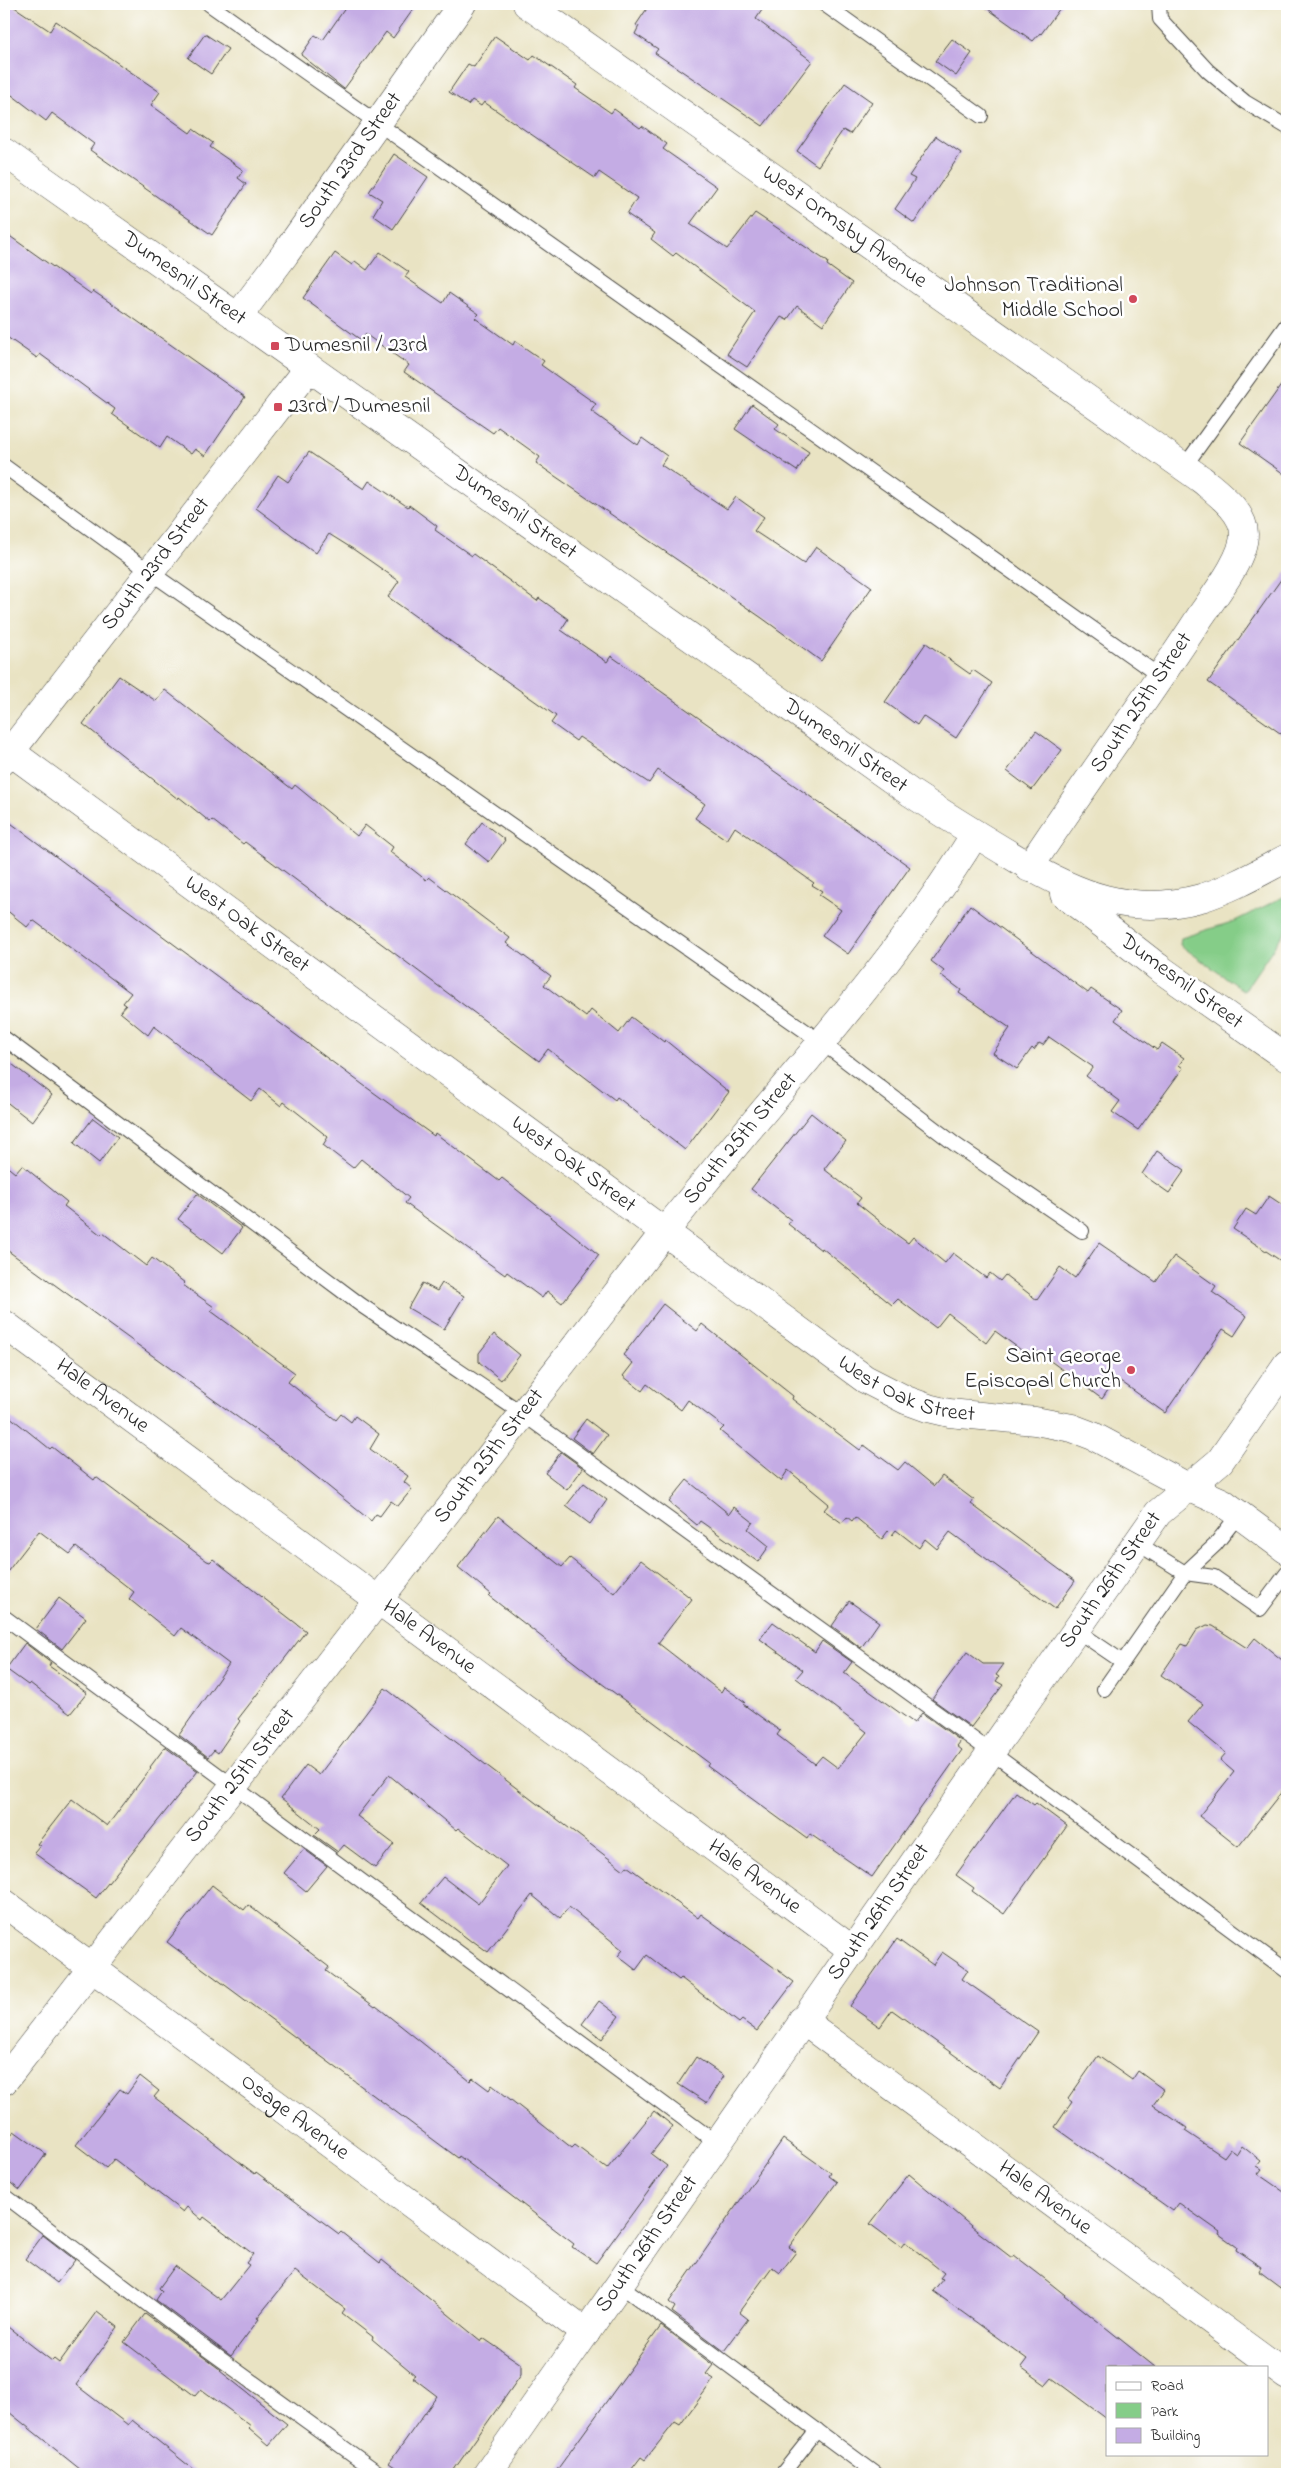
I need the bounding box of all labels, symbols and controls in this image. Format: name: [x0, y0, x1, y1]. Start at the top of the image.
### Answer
street label: South 23rd Street: [291, 85, 411, 236]
street label: West Ormsby Avenue: [755, 158, 934, 297]
street label: Dumesnil Street: [114, 223, 253, 335]
place label: Johnson Traditional Middle School: [944, 270, 1123, 327]
marker: Johnson Traditional Middle School: [1127, 293, 1139, 305]
place label: Dumesnil / 23rd: [284, 330, 427, 362]
marker: Dumesnil / 23rd: [269, 340, 281, 352]
place label: 23rd / Dumesnil: [288, 391, 430, 423]
marker: 23rd / Dumesnil: [272, 401, 284, 413]
street label: Dumesnil Street: [445, 457, 584, 568]
street label: South 23rd Street: [94, 490, 219, 638]
street label: South 25th Street: [1083, 626, 1201, 780]
street label: Dumesnil Street: [775, 691, 915, 802]
street label: West Oak Street: [178, 868, 316, 982]
street label: Dumesnil Street: [1112, 925, 1250, 1038]
street label: South 25th Street: [676, 1065, 806, 1212]
street label: West Oak Street: [504, 1108, 643, 1222]
place label: Saint George Episcopal Church: [964, 1341, 1121, 1398]
street label: West Oak Street: [830, 1348, 977, 1431]
street label: Hale Avenue: [49, 1351, 156, 1442]
marker: Saint George Episcopal Church: [1125, 1364, 1137, 1376]
street label: South 25th Street: [426, 1382, 553, 1531]
street label: South 26th Street: [1052, 1505, 1171, 1655]
street label: Hale Avenue: [375, 1592, 483, 1683]
street label: South 25th Street: [178, 1701, 304, 1851]
street label: Hale Avenue: [700, 1832, 808, 1923]
street label: South 26th Street: [820, 1837, 939, 1988]
street label: Osage Avenue: [233, 2066, 356, 2169]
street label: Hale Avenue: [991, 2153, 1098, 2244]
street label: South 26th Street: [588, 2169, 707, 2320]
legend: [1106, 2366, 1268, 2456]
text: Road: [1151, 2375, 1184, 2397]
text: Park: [1151, 2401, 1179, 2423]
text: Building: [1150, 2425, 1200, 2448]

